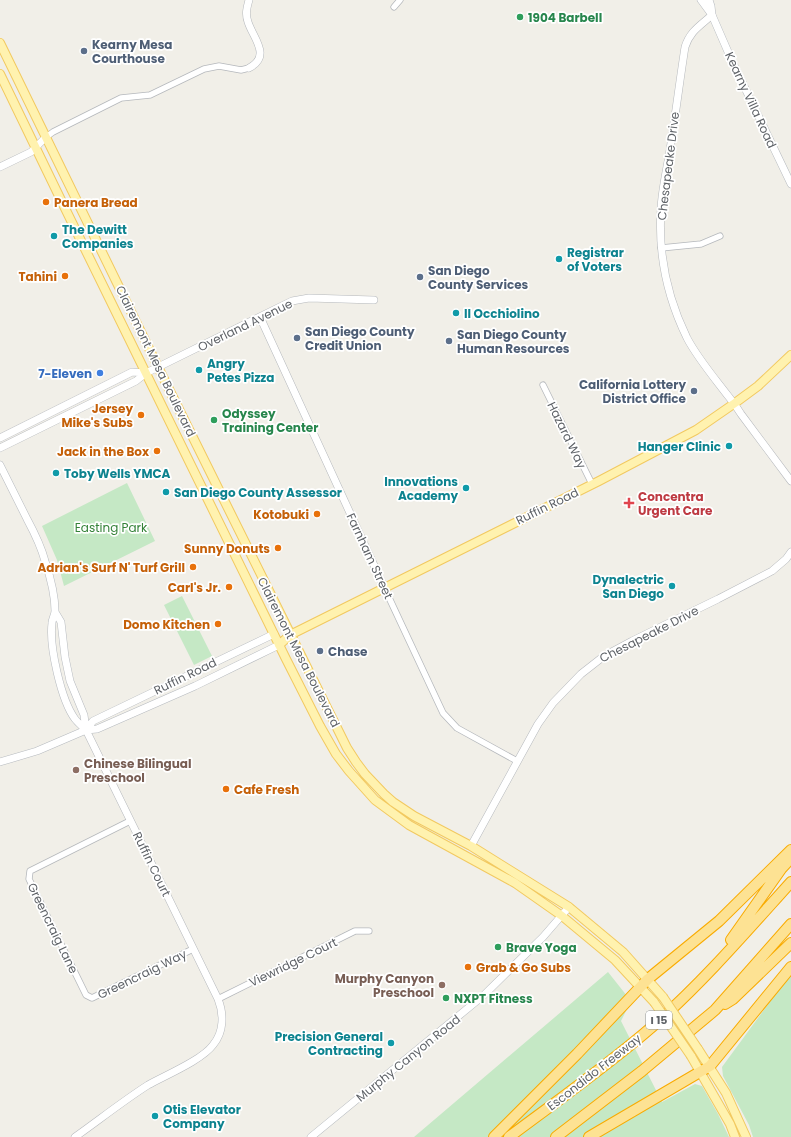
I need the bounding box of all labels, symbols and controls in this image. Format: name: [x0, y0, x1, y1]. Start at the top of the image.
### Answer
place label: 1904 Barbell: [528, 9, 602, 26]
marker: 1904 Barbell: [515, 12, 525, 22]
place label: Kearny Mesa Courthouse: [92, 36, 173, 67]
marker: Kearny Mesa Courthouse: [79, 46, 89, 56]
street label: Kearny Villa Road: [721, 49, 781, 151]
street label: Chesapeake Drive: [653, 111, 683, 221]
place label: Panera Bread: [54, 194, 138, 211]
marker: Panera Bread: [41, 197, 51, 207]
place label: The Dewitt Companies: [62, 221, 134, 252]
marker: The Dewitt Companies: [49, 231, 59, 241]
place label: Registrar of Voters: [567, 244, 624, 275]
marker: Registrar of Voters: [554, 254, 564, 264]
place label: San Diego County Services: [428, 262, 529, 293]
place label: Tahini: [19, 268, 57, 285]
marker: Tahini: [60, 271, 70, 281]
marker: San Diego County Services: [415, 272, 425, 282]
street label: Clairemont Mesa Boulevard: [112, 282, 200, 440]
street label: Overland Avenue: [195, 295, 295, 355]
place label: Il Occhiolino: [464, 305, 540, 322]
marker: Il Occhiolino: [451, 308, 461, 318]
place label: San Diego County Credit Union: [305, 323, 415, 354]
place label: San Diego County Human Resources: [457, 326, 570, 357]
marker: San Diego County Credit Union: [292, 333, 302, 343]
marker: San Diego County Human Resources: [444, 336, 454, 346]
place label: Angry Petes Pizza: [207, 355, 274, 386]
place label: 7-Eleven: [38, 365, 92, 382]
marker: Angry Petes Pizza: [194, 365, 204, 375]
marker: 7-Eleven: [95, 368, 105, 378]
place label: California Lottery District Office: [579, 376, 687, 407]
marker: California Lottery District Office: [689, 386, 699, 396]
street label: Hazard Way: [543, 399, 591, 471]
place label: Jersey Mike's Subs: [61, 400, 133, 431]
place label: Odyssey Training Center: [222, 405, 318, 436]
marker: Jersey Mike's Subs: [136, 410, 146, 420]
marker: Odyssey Training Center: [209, 415, 219, 425]
place label: Hanger Clinic: [638, 438, 721, 455]
marker: Hanger Clinic: [724, 441, 734, 451]
place label: Jack in the Box: [57, 443, 150, 460]
marker: Jack in the Box: [152, 446, 162, 456]
place label: Toby Wells YMCA: [64, 465, 171, 482]
marker: Toby Wells YMCA: [51, 468, 61, 478]
place label: Innovations Academy: [384, 473, 458, 504]
marker: Innovations Academy: [461, 483, 471, 493]
street label: Ruffin Road: [513, 483, 581, 529]
place label: San Diego County Assessor: [174, 484, 342, 501]
marker: San Diego County Assessor: [161, 487, 171, 497]
place label: Concentra Urgent Care: [638, 488, 713, 519]
marker: Concentra Urgent Care: [623, 497, 635, 509]
place label: Kotobuki: [253, 506, 309, 523]
marker: Kotobuki: [312, 509, 322, 519]
street label: Farnham Street: [343, 510, 397, 602]
park label: Easting Park: [75, 519, 148, 536]
place label: Sunny Donuts: [184, 540, 270, 557]
marker: Sunny Donuts: [273, 543, 283, 553]
place label: Adrian's Surf N' Turf Grill: [37, 559, 185, 576]
marker: Adrian's Surf N' Turf Grill: [188, 562, 198, 572]
place label: Dynalectric San Diego: [592, 571, 664, 602]
street label: Clairemont Mesa Boulevard: [254, 574, 344, 730]
place label: Carl's Jr.: [168, 579, 221, 596]
marker: Dynalectric San Diego: [667, 581, 677, 591]
marker: Carl's Jr.: [224, 582, 234, 592]
street label: Chesapeake Drive: [596, 602, 702, 666]
place label: Domo Kitchen: [123, 616, 210, 633]
marker: Domo Kitchen: [213, 619, 223, 629]
place label: Chase: [328, 643, 368, 660]
marker: Chase: [315, 646, 325, 656]
street label: Ruffin Road: [151, 653, 219, 699]
place label: Chinese Bilingual Preschool: [84, 755, 191, 786]
marker: Chinese Bilingual Preschool: [71, 765, 81, 775]
place label: Cafe Fresh: [234, 781, 299, 798]
marker: Cafe Fresh: [221, 784, 231, 794]
street label: Ruffin Court: [129, 829, 175, 899]
street label: Greencraig Lane: [24, 880, 82, 976]
street label: Viewridge Court: [246, 933, 340, 991]
place label: Brave Yoga: [506, 939, 577, 956]
marker: Brave Yoga: [493, 942, 503, 952]
street label: Greencraig Way: [95, 945, 190, 1003]
place label: Grab & Go Subs: [476, 959, 571, 976]
marker: Grab & Go Subs: [463, 962, 473, 972]
place label: Murphy Canyon Preschool: [335, 970, 434, 1001]
marker: Murphy Canyon Preschool: [437, 980, 447, 990]
place label: NXPT Fitness: [454, 990, 533, 1007]
marker: NXPT Fitness: [441, 993, 451, 1003]
street label: Murphy Canyon Road: [352, 1011, 464, 1105]
road number: I 15: [646, 1011, 672, 1029]
place label: Precision General Contracting: [275, 1028, 383, 1059]
street label: Escondido Freeway: [543, 1030, 645, 1114]
marker: Precision General Contracting: [386, 1038, 396, 1048]
place label: Otis Elevator Company: [163, 1101, 241, 1132]
marker: Otis Elevator Company: [150, 1111, 160, 1121]

